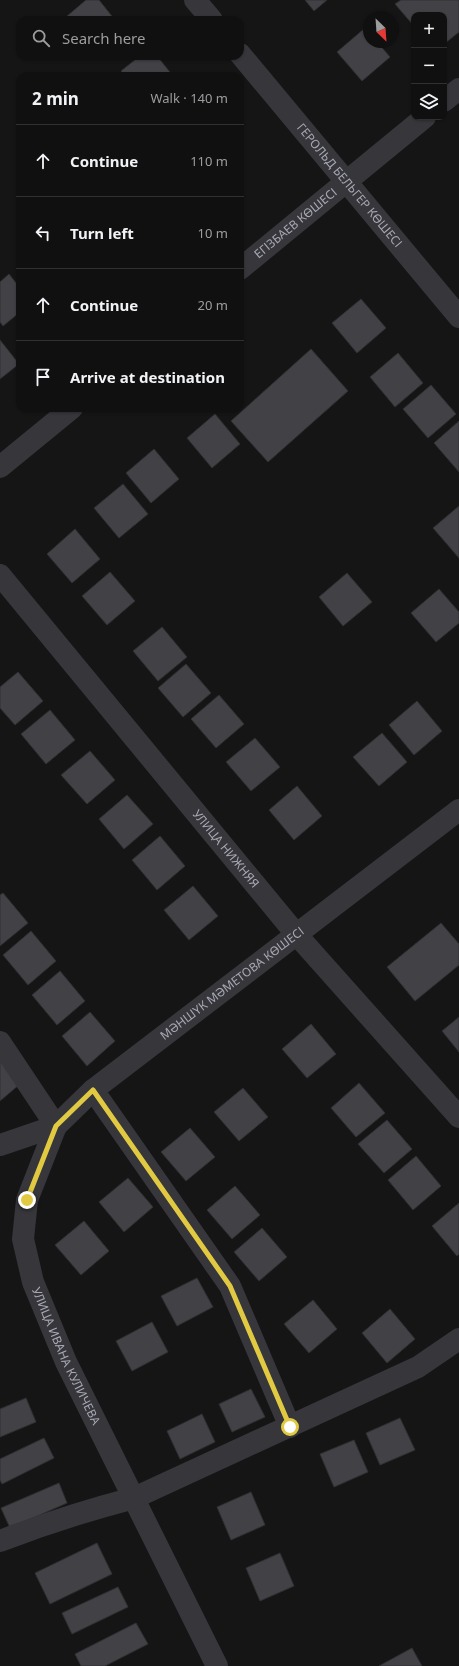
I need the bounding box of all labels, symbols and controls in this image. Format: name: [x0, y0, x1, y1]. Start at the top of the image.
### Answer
north arrow: [363, 12, 399, 48]
map controls: [411, 12, 447, 120]
button: +: [411, 12, 447, 48]
search box: [16, 16, 244, 60]
icon: search: [30, 27, 52, 49]
text: Search here: [62, 28, 145, 48]
button: −: [411, 48, 447, 84]
button: layers: [411, 84, 447, 120]
text: 2 min: [32, 87, 79, 110]
text: Walk · 140 m: [150, 89, 228, 107]
street label: ГЕРОЛЬД БЕЛЬГЕР КӨШЕСІ: [293, 120, 406, 251]
icon: ahead: [32, 150, 54, 172]
text: Continue: [70, 151, 138, 171]
text: 110 m: [190, 152, 228, 170]
street label: ЕГІЗБАЕВ КӨШЕСІ: [250, 184, 340, 262]
icon: left: [32, 222, 54, 244]
text: Turn left: [70, 223, 134, 243]
text: 10 m: [198, 224, 228, 242]
icon: ahead: [32, 294, 54, 316]
text: Continue: [70, 295, 138, 315]
text: 20 m: [198, 296, 228, 314]
icon: arrive: [32, 366, 54, 388]
text: Arrive at destination: [70, 367, 225, 387]
street label: УЛИЦА НИЖНЯЯ: [189, 806, 263, 891]
street label: МӘНШҮК МӘМЕТОВА КӨШЕСІ: [156, 923, 307, 1044]
route end: [18, 1191, 36, 1209]
street label: УЛИЦА ИВАНА КУЛИЧЕВА: [28, 1285, 105, 1428]
route start: [281, 1418, 299, 1436]

